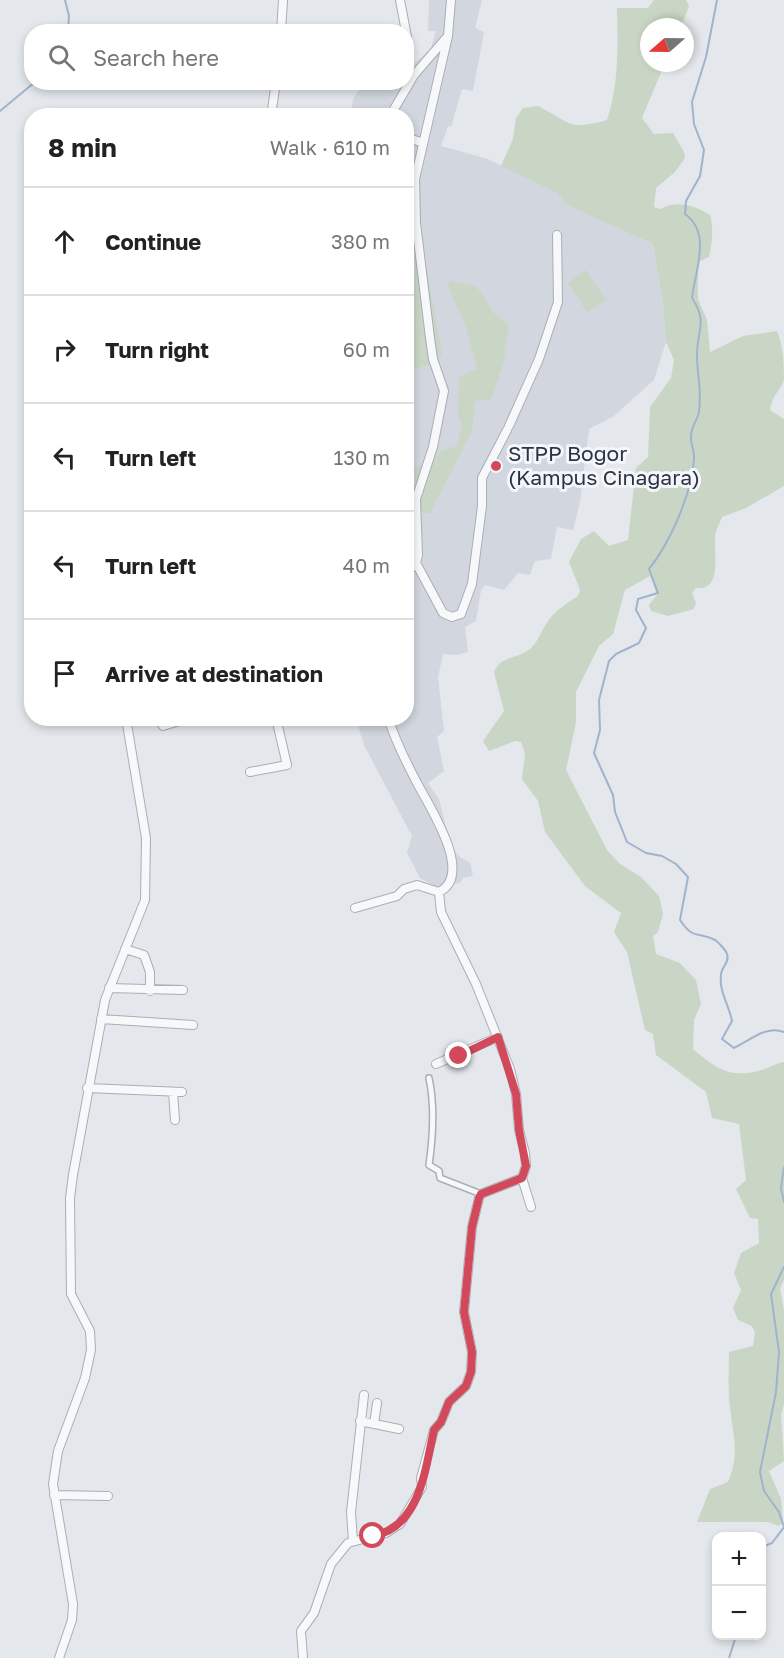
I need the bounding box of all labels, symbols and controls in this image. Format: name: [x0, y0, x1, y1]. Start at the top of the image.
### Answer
north arrow: [640, 18, 694, 72]
search box: [24, 24, 414, 90]
icon: search: [45, 41, 78, 74]
text: Search here: [93, 44, 219, 71]
text: 8 min: [48, 132, 117, 163]
text: Walk · 610 m: [270, 135, 390, 159]
icon: ahead: [48, 225, 81, 258]
text: Continue: [105, 228, 201, 255]
text: 380 m: [331, 229, 390, 253]
icon: right: [48, 333, 81, 366]
text: Turn right: [105, 336, 209, 363]
text: 60 m: [343, 337, 390, 361]
place label: STPP Bogor (Kampus Cinagara): [508, 440, 700, 490]
icon: left: [48, 441, 81, 474]
text: Turn left: [105, 444, 196, 471]
text: 130 m: [334, 445, 390, 469]
marker: STPP Bogor (Kampus Cinagara): [489, 459, 503, 473]
icon: left: [48, 549, 81, 582]
text: Turn left: [105, 552, 196, 579]
text: 40 m: [343, 553, 390, 577]
icon: arrive: [48, 657, 81, 690]
text: Arrive at destination: [105, 660, 323, 687]
route end: [445, 1042, 471, 1068]
route start: [359, 1522, 385, 1548]
map controls: [712, 1532, 766, 1640]
button: +: [712, 1532, 766, 1586]
button: −: [712, 1586, 766, 1640]

